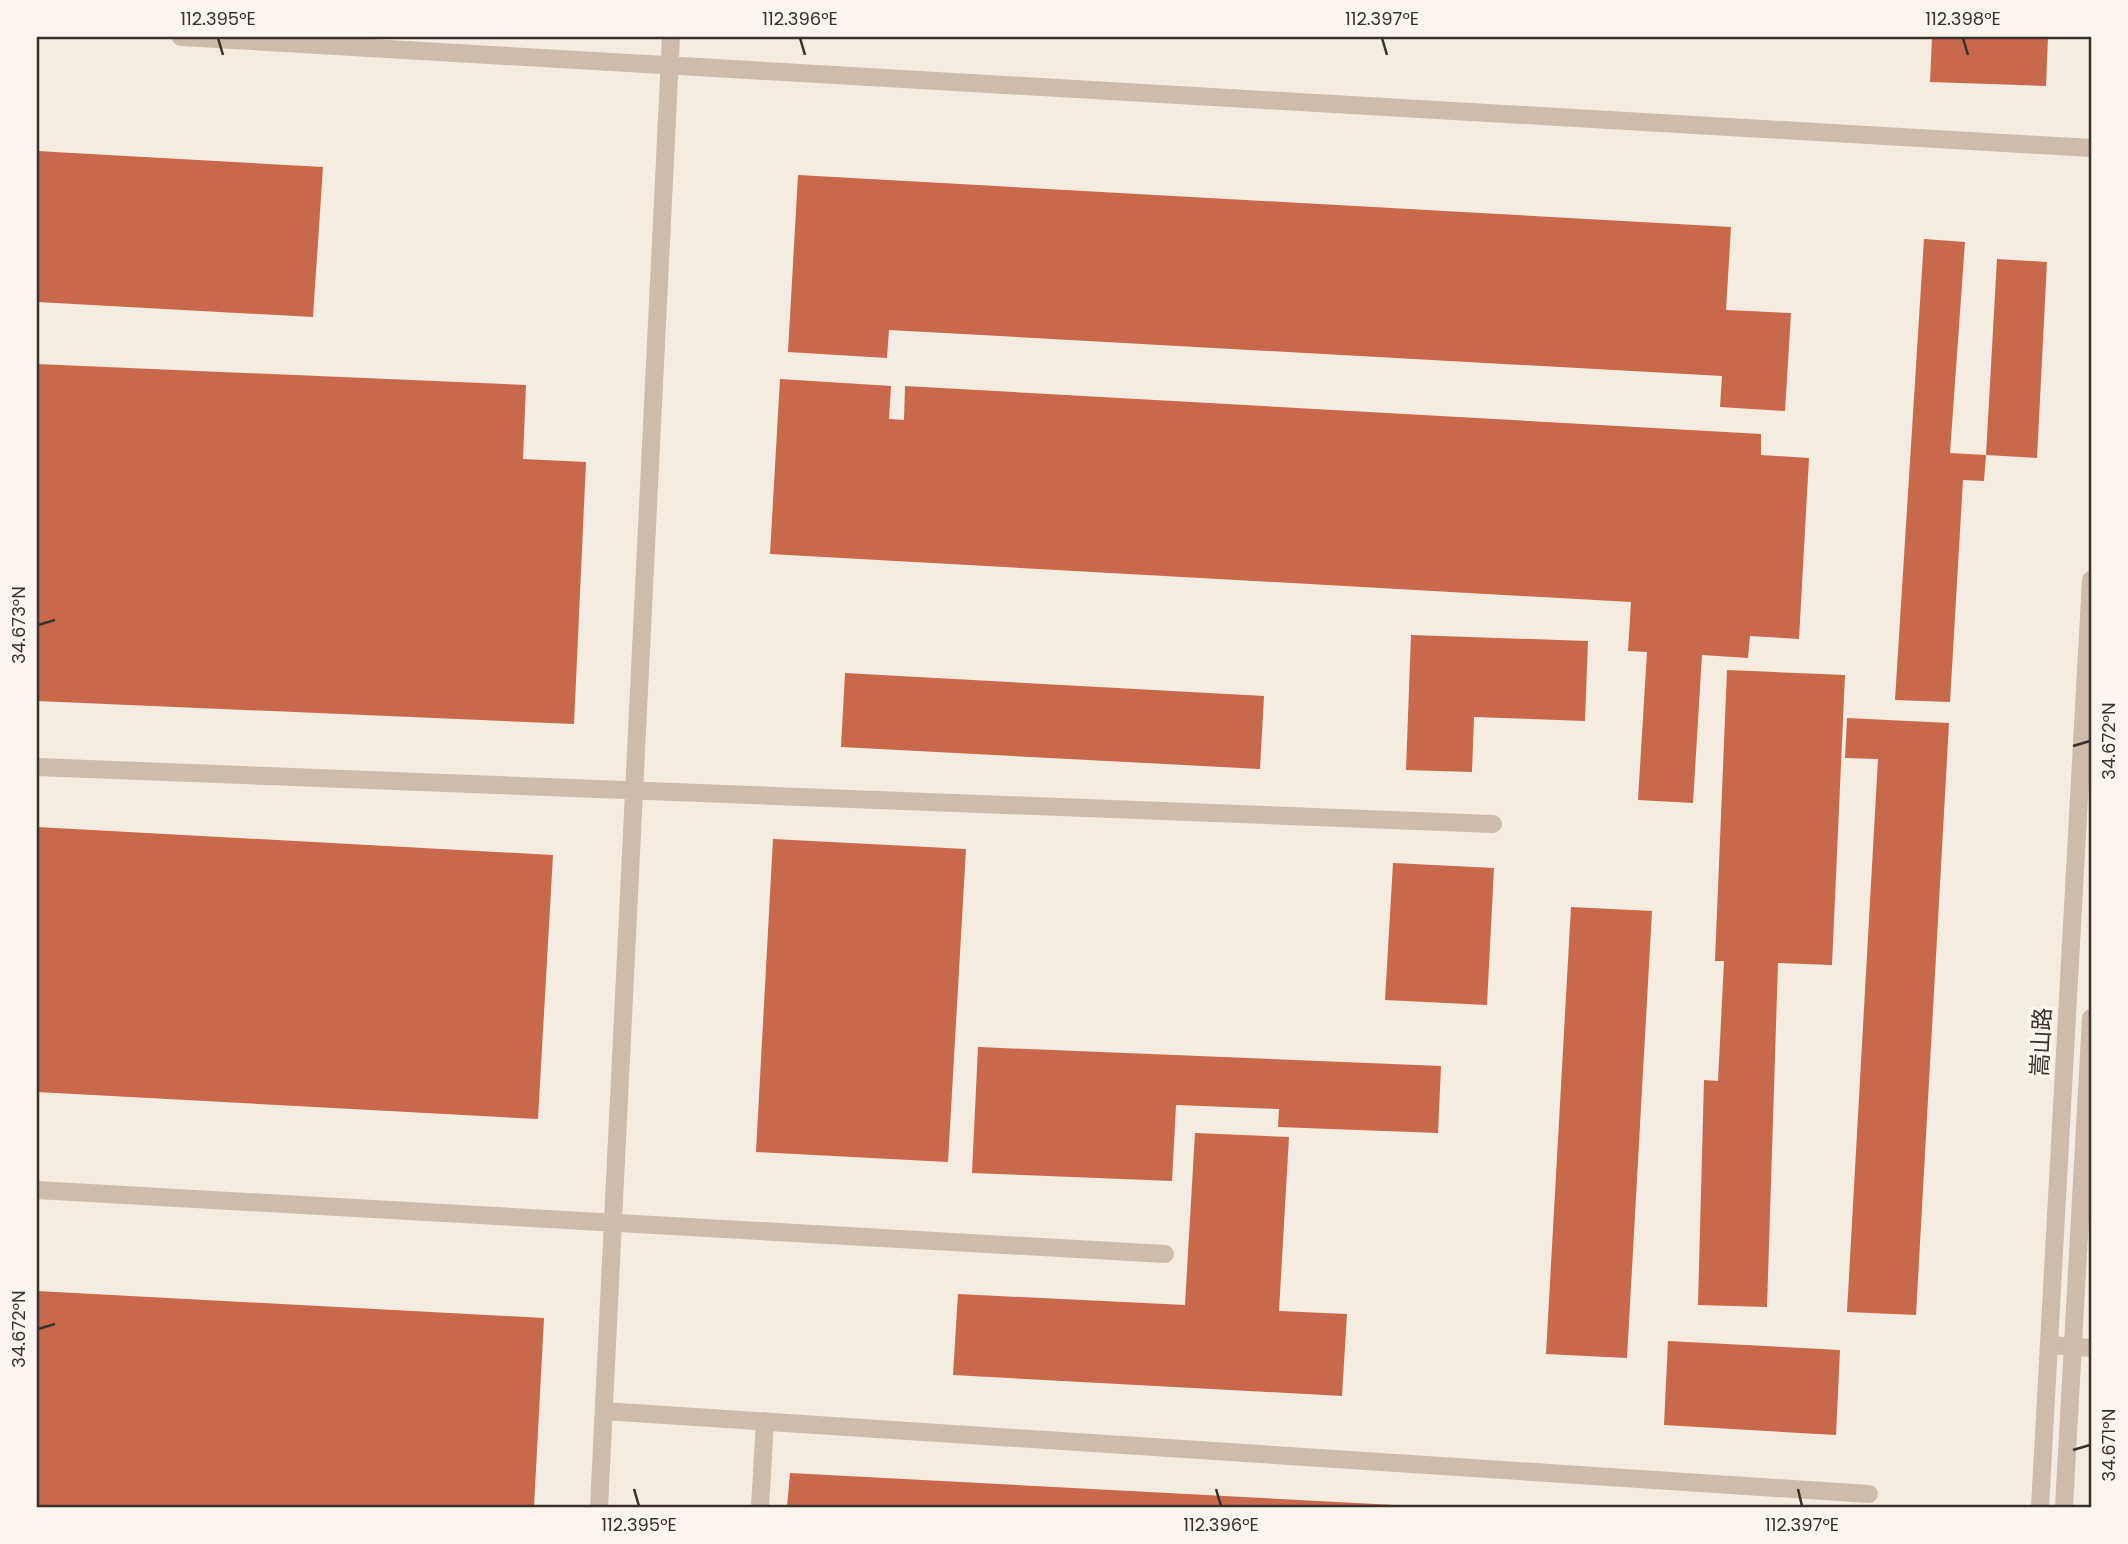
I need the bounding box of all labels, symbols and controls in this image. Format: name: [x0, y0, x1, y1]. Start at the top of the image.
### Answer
text: 112.395°E: [180, 6, 256, 31]
text: 112.396°E: [762, 6, 838, 31]
text: 112.397°E: [1345, 6, 1419, 31]
text: 112.398°E: [1925, 6, 2001, 31]
text: 34.673°N: [6, 586, 31, 664]
text: 34.672°N: [2096, 702, 2121, 780]
street label: 嵩山路: [2023, 1007, 2059, 1077]
text: 34.672°N: [6, 1290, 31, 1368]
text: 34.671°N: [2096, 1409, 2121, 1481]
text: 112.395°E: [601, 1512, 677, 1537]
text: 112.396°E: [1183, 1512, 1259, 1537]
text: 112.397°E: [1765, 1512, 1839, 1537]

